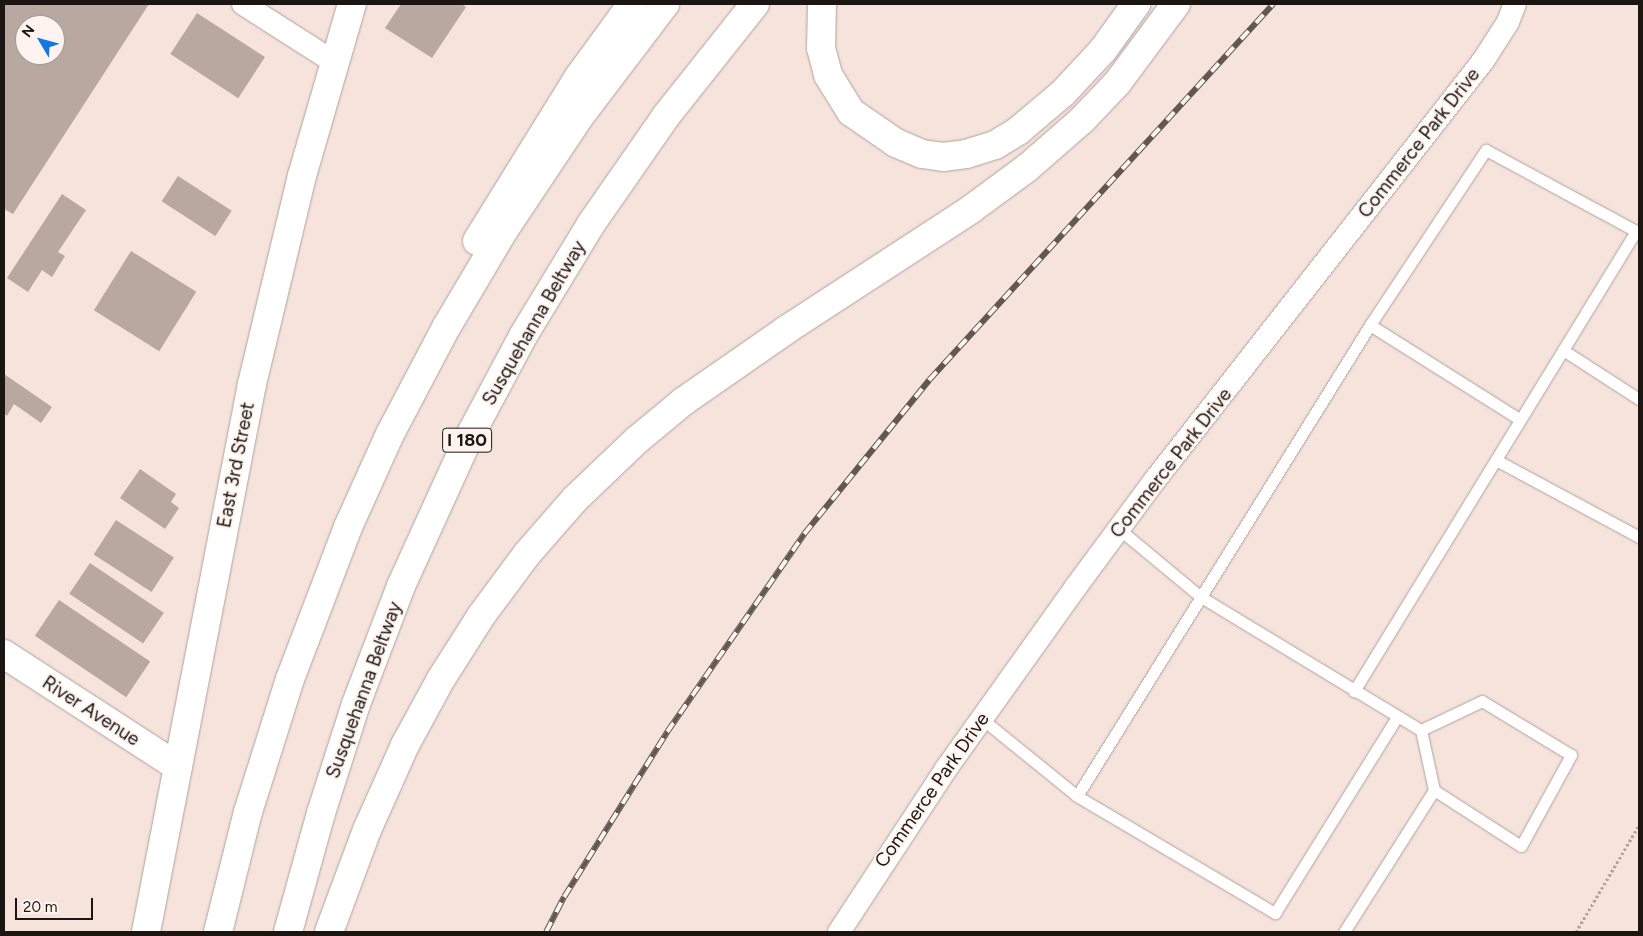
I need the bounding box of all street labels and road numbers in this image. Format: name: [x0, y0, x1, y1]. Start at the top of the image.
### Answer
street label: Commerce Park Drive: [1353, 63, 1485, 223]
street label: Susquehanna Beltway: [477, 237, 591, 409]
street label: Commerce Park Drive: [1105, 383, 1237, 543]
street label: East 3rd Street: [213, 400, 259, 530]
road number: I 180: [442, 424, 492, 456]
street label: Susquehanna Beltway: [321, 598, 407, 782]
street label: River Avenue: [38, 671, 144, 751]
street label: Commerce Park Drive: [870, 708, 994, 872]

